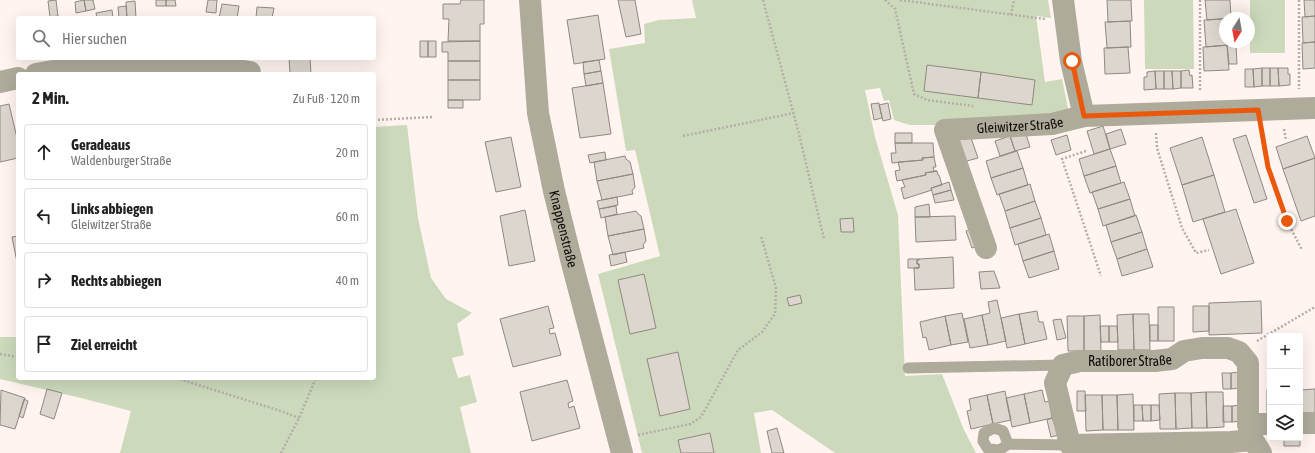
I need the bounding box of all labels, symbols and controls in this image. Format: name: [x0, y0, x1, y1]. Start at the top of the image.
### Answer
north arrow: [1219, 12, 1255, 48]
search box: [16, 16, 376, 60]
icon: search: [30, 27, 52, 49]
text: Hier suchen: [62, 30, 127, 47]
route start: [1063, 52, 1081, 70]
text: 2 Min.: [32, 88, 69, 108]
text: Zu Fuß · 120 m: [293, 91, 360, 106]
street label: Gleiwitzer Straße: [976, 113, 1065, 136]
text: Geradeaus: [71, 136, 130, 153]
icon: ahead: [33, 141, 55, 163]
text: 20 m: [336, 145, 359, 160]
text: Waldenburger Straße: [71, 153, 171, 168]
street label: Knappenstraße: [546, 189, 581, 269]
text: Links abbiegen: [71, 200, 153, 217]
icon: left: [33, 205, 55, 227]
text: 60 m: [336, 209, 359, 224]
route end: [1278, 212, 1296, 230]
text: Gleiwitzer Straße: [71, 217, 152, 232]
icon: right: [33, 269, 55, 291]
text: Rechts abbiegen: [71, 272, 161, 289]
text: 40 m: [336, 273, 359, 288]
icon: arrive: [33, 333, 55, 355]
map controls: [1267, 333, 1303, 441]
button: +: [1267, 333, 1303, 369]
text: Ziel erreicht: [71, 336, 137, 353]
street label: Ratiborer Straße: [1088, 351, 1173, 369]
button: −: [1267, 369, 1303, 405]
button: layers: [1267, 405, 1303, 441]

